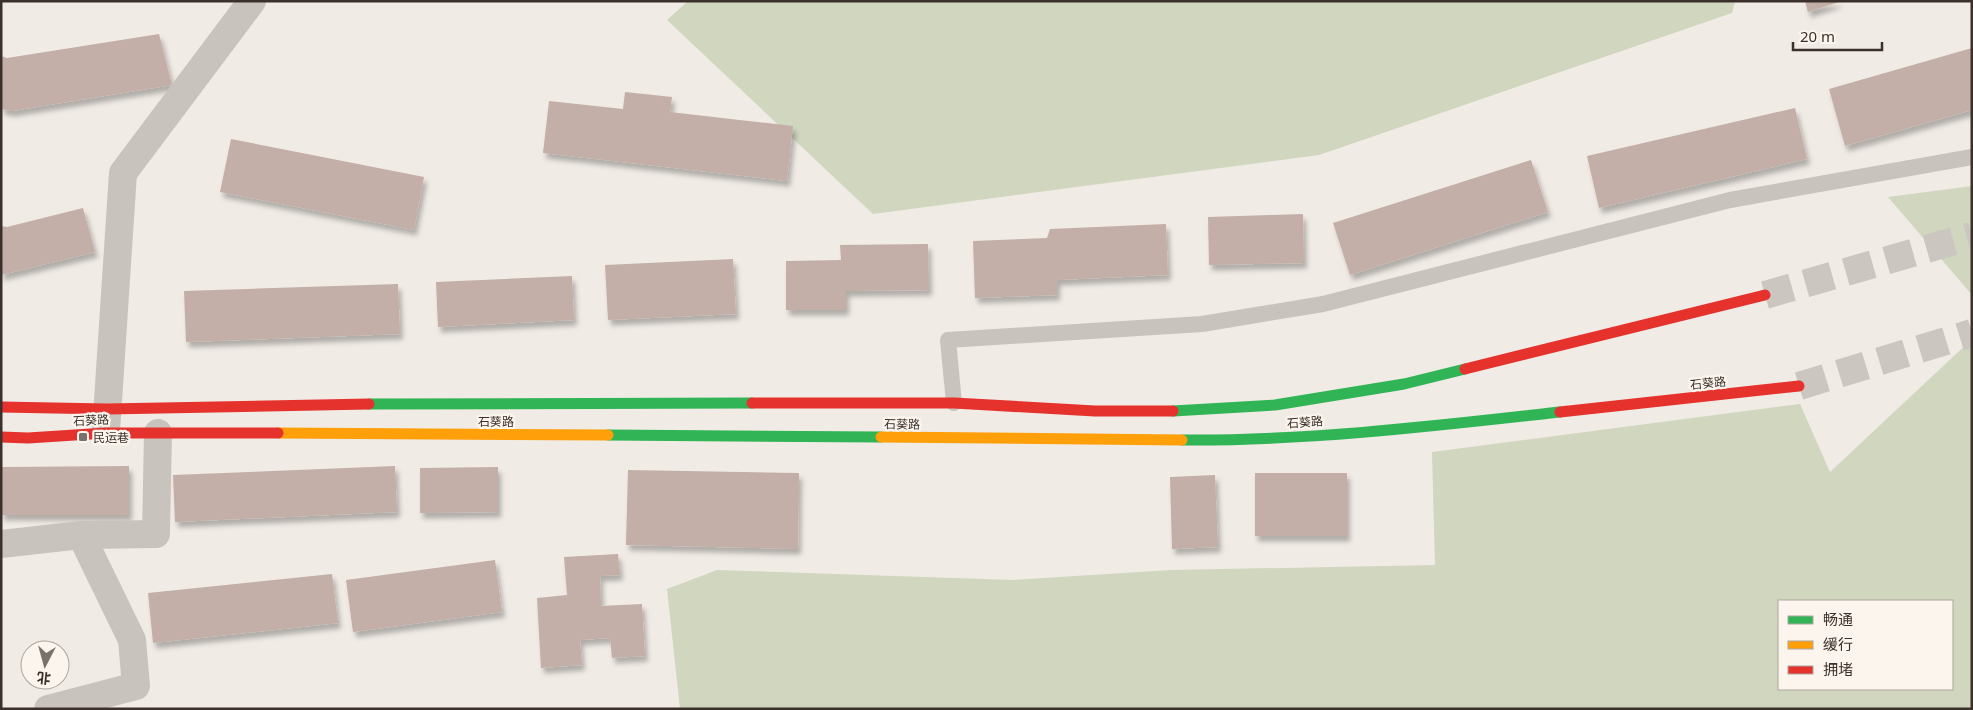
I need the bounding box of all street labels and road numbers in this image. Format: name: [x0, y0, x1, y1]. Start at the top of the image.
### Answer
street label: 石葵路: [1689, 373, 1727, 393]
street label: 石葵路: [73, 411, 109, 429]
street label: 石葵路: [1286, 412, 1324, 432]
street label: 石葵路: [478, 413, 514, 430]
street label: 石葵路: [884, 415, 920, 433]

